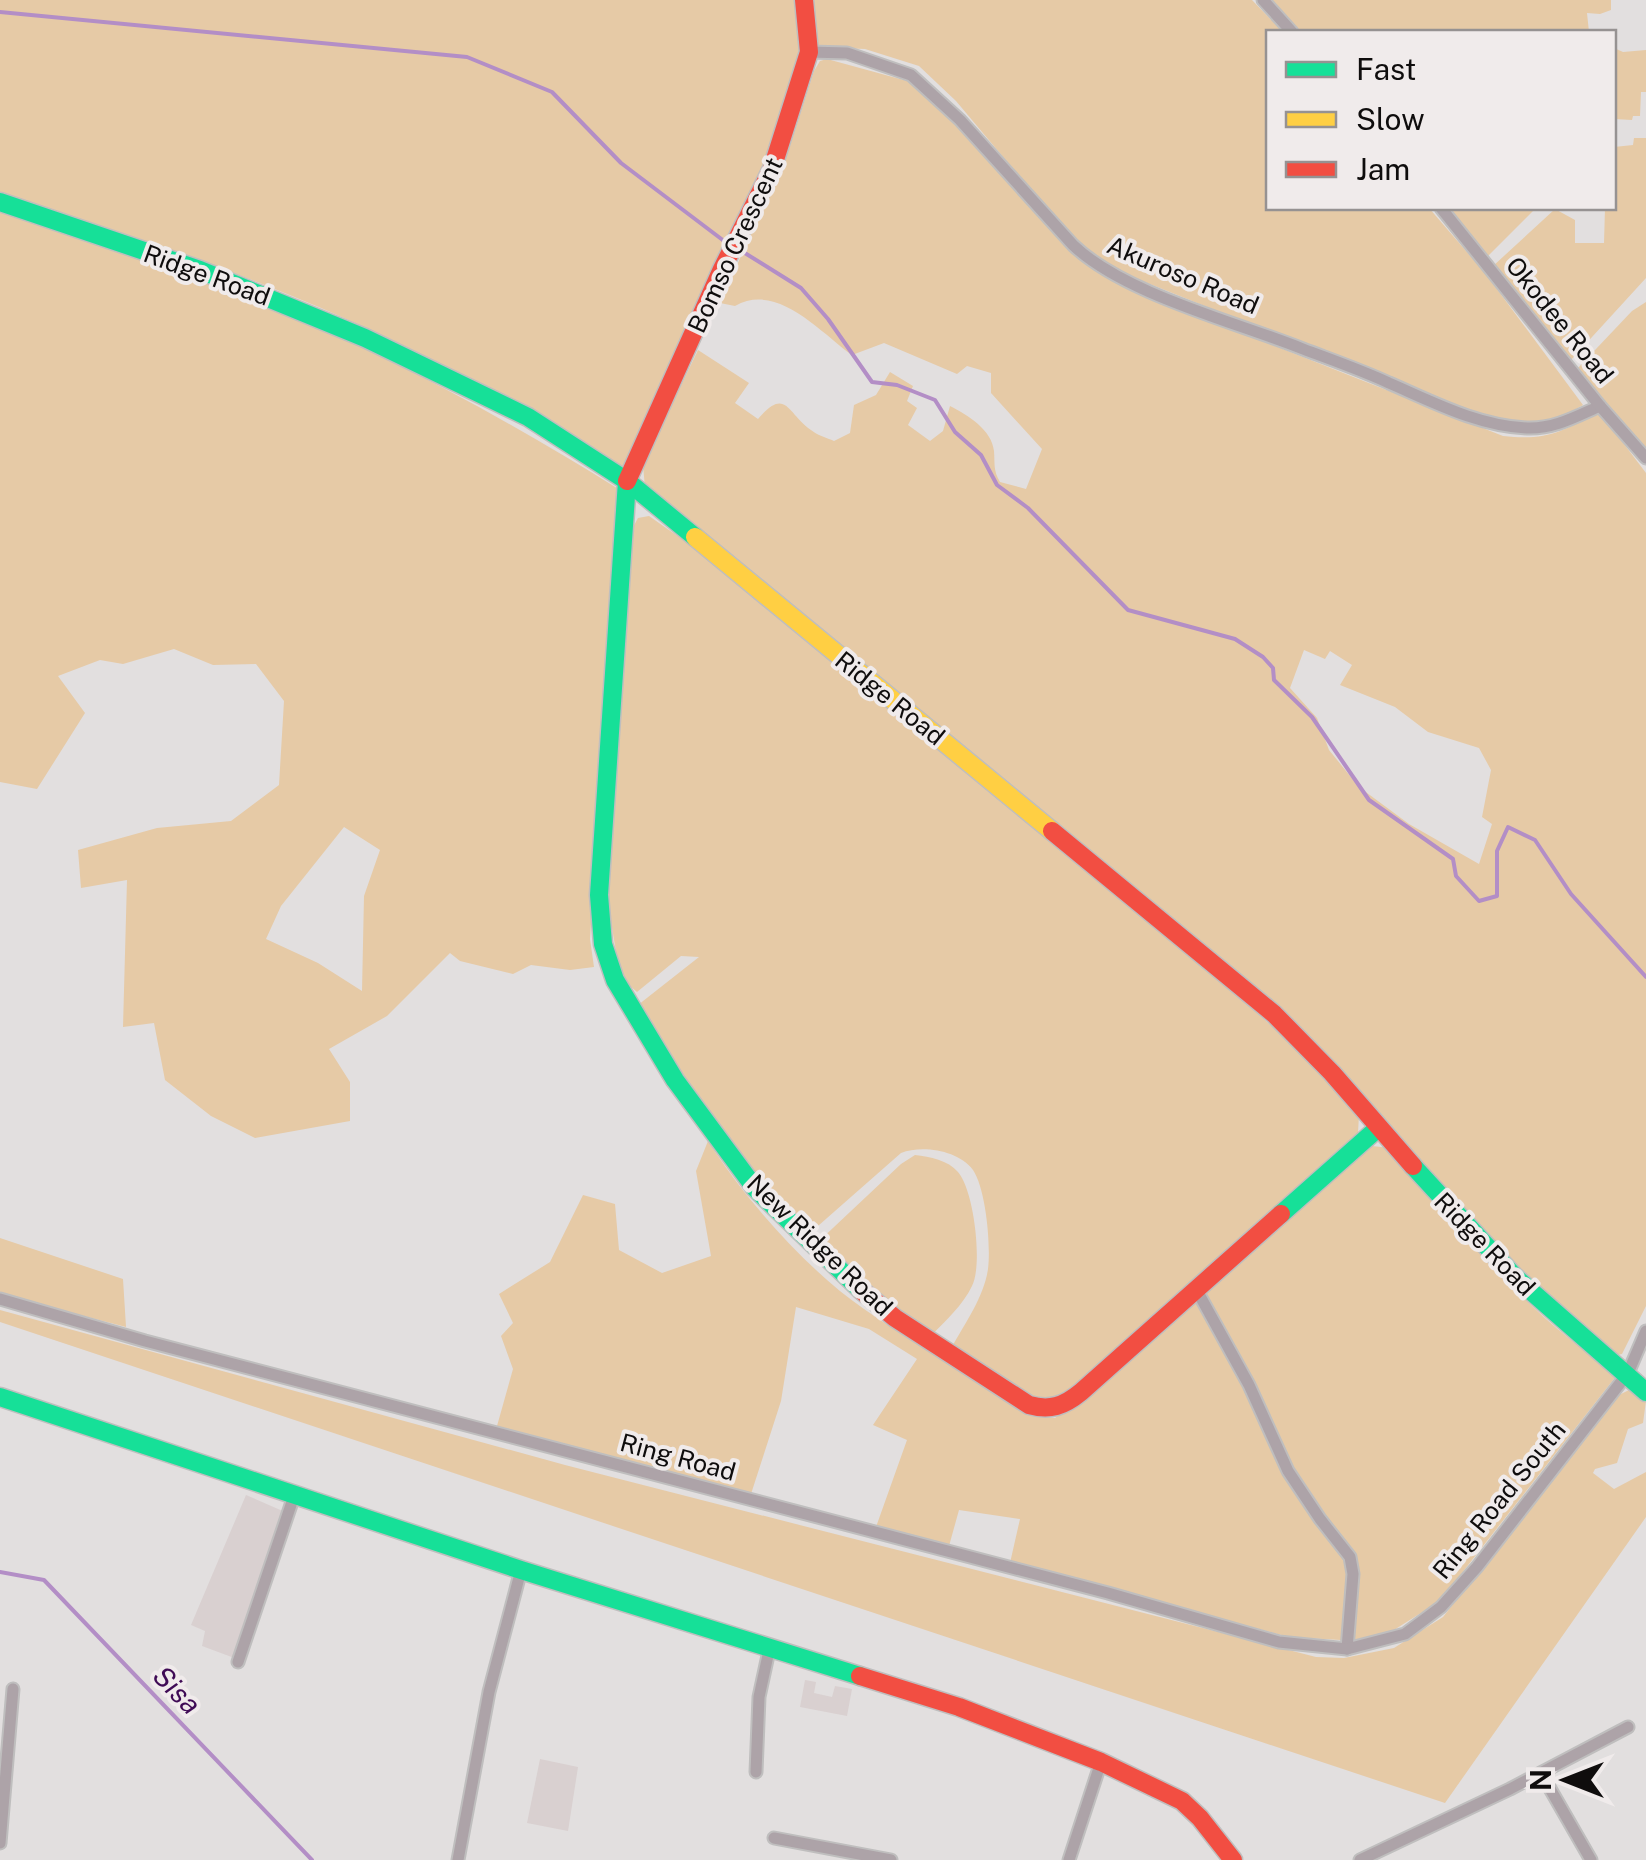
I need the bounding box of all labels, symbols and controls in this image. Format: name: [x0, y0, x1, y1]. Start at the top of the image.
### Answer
legend: [1266, 30, 1616, 210]
text: Fast: [1356, 51, 1416, 87]
text: Slow: [1356, 101, 1425, 137]
text: Jam: [1356, 151, 1410, 187]
street label: Bomso Crescent: [681, 153, 789, 337]
street label: Akuroso Road: [1103, 230, 1263, 320]
street label: Ridge Road: [140, 238, 274, 312]
street label: Okodee Road: [1500, 251, 1620, 389]
street label: Ridge Road: [829, 645, 951, 751]
street label: New Ridge Road: [741, 1168, 899, 1322]
street label: Ridge Road: [1428, 1186, 1542, 1302]
street label: Ring Road South: [1426, 1415, 1572, 1585]
street label: Ring Road: [617, 1427, 739, 1487]
water label: Sisa: [147, 1659, 208, 1720]
north arrow: [1516, 1730, 1616, 1830]
text: N: [1524, 1769, 1557, 1791]

